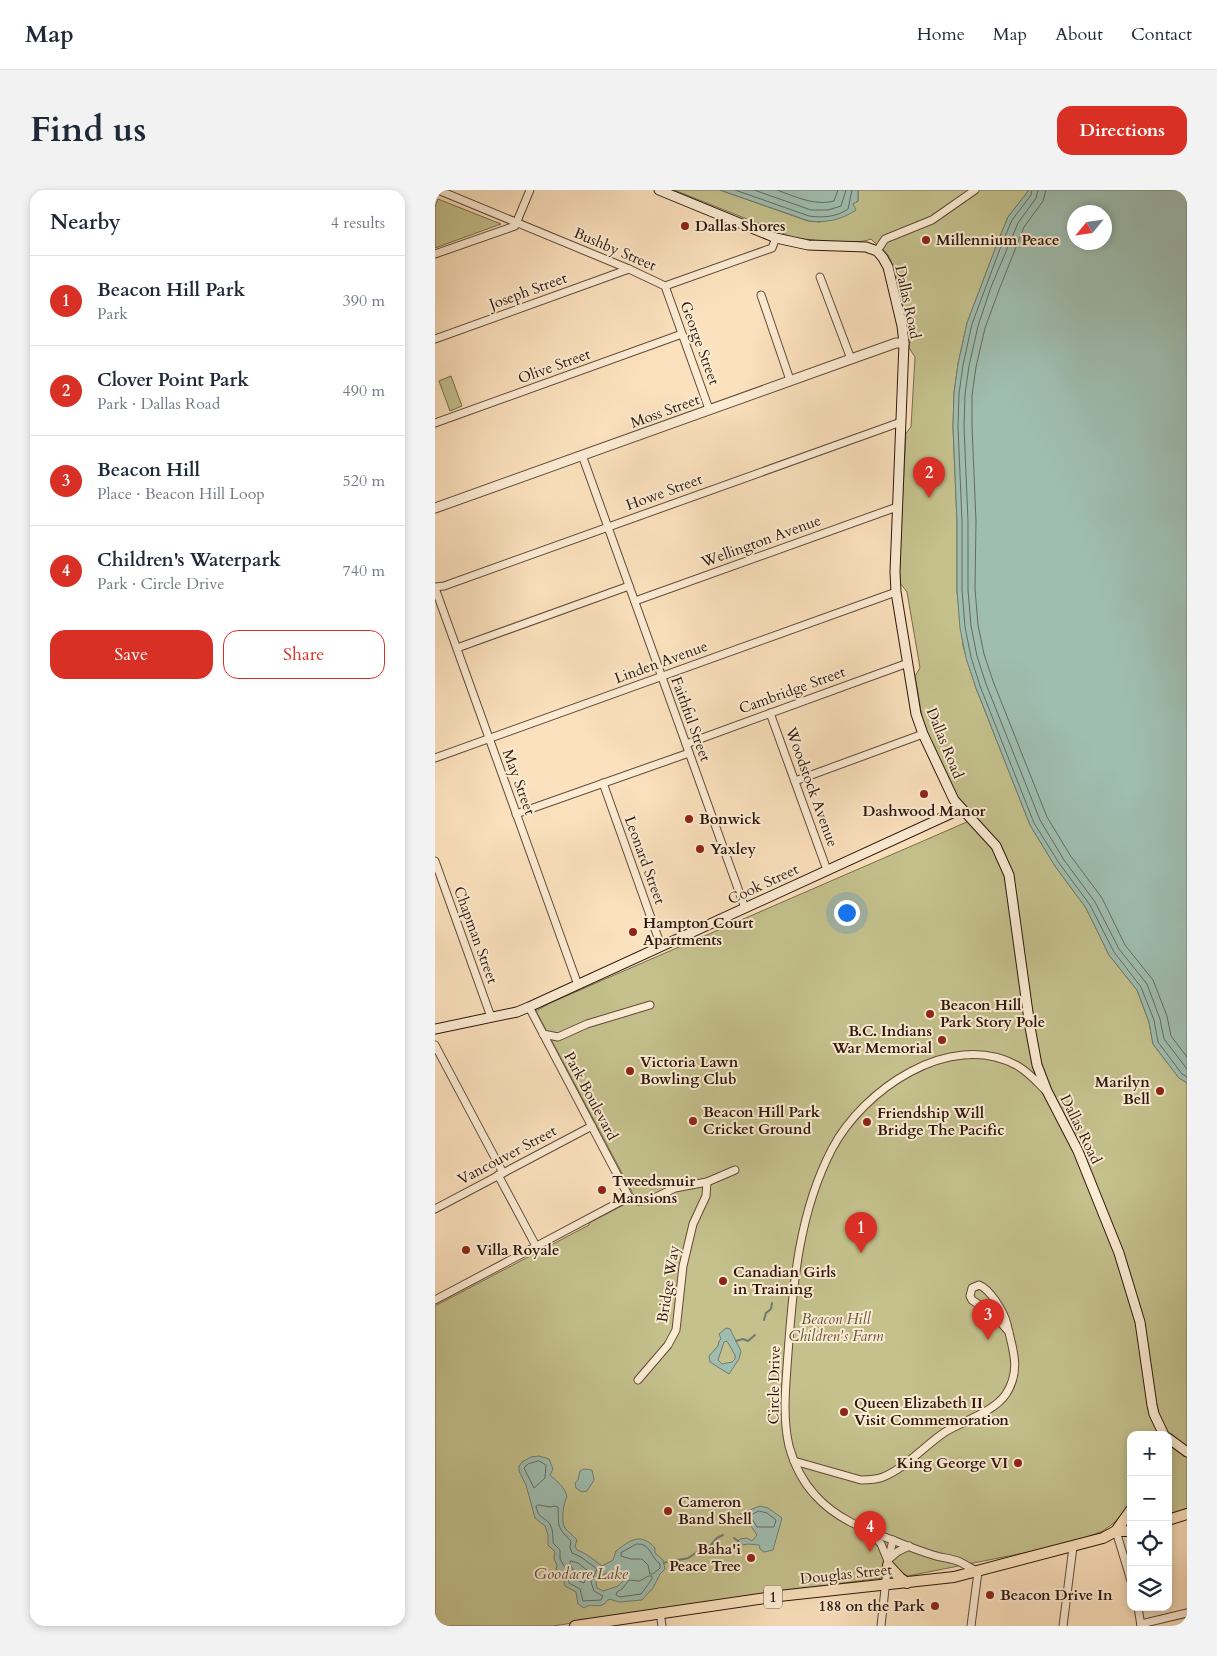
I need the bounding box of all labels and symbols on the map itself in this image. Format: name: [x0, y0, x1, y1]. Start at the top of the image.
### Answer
north arrow: [1067, 205, 1112, 250]
place label: Dallas Shores: [695, 216, 786, 236]
marker: Dallas Shores: [679, 220, 691, 232]
street label: Bushby Street: [571, 223, 660, 275]
place label: Millennium Peace: [936, 230, 1059, 250]
marker: Millennium Peace: [920, 234, 932, 246]
street label: Dallas Road: [890, 263, 926, 341]
street label: Joseph Street: [484, 268, 570, 315]
street label: George Street: [676, 298, 724, 388]
street label: Olive Street: [515, 344, 593, 388]
street label: Moss Street: [628, 389, 703, 433]
pin: 2: [913, 457, 945, 498]
street label: Howe Street: [623, 469, 705, 515]
street label: Wellington Avenue: [697, 510, 824, 572]
street label: Linden Avenue: [612, 636, 711, 688]
street label: Cambridge Street: [736, 661, 848, 718]
street label: Faithful Street: [666, 674, 716, 764]
street label: Dallas Road: [922, 705, 968, 781]
street label: Woodstock Avenue: [781, 723, 843, 850]
street label: May Street: [498, 746, 540, 818]
marker: Dashwood Manor: [918, 788, 930, 800]
place label: Dashwood Manor: [862, 801, 987, 821]
place label: Bonwick: [699, 809, 762, 829]
street label: Leonard Street: [620, 813, 670, 907]
marker: Bonwick: [683, 813, 695, 825]
place label: Yaxley: [710, 839, 756, 859]
marker: Yaxley: [694, 843, 706, 855]
street label: Cook Street: [724, 859, 802, 909]
street label: Chapman Street: [449, 884, 503, 987]
your location: [834, 900, 860, 926]
place label: Hampton Court Apartments: [643, 913, 754, 950]
marker: Hampton Court Apartments: [627, 926, 639, 938]
place label: Beacon Hill Park Story Pole: [940, 995, 1045, 1032]
marker: Beacon Hill Park Story Pole: [924, 1008, 936, 1020]
place label: B.C. Indians War Memorial: [831, 1021, 933, 1058]
marker: B.C. Indians War Memorial: [936, 1034, 948, 1046]
street label: Park Boulevard: [559, 1048, 623, 1144]
place label: Victoria Lawn Bowling Club: [640, 1052, 739, 1089]
marker: Victoria Lawn Bowling Club: [624, 1065, 636, 1077]
place label: Marilyn Bell: [1095, 1072, 1151, 1109]
marker: Marilyn Bell: [1154, 1085, 1166, 1097]
street label: Dallas Road: [1056, 1091, 1106, 1167]
place label: Beacon Hill Park Cricket Ground: [703, 1102, 821, 1139]
place label: Friendship Will Bridge The Pacific: [877, 1103, 1004, 1140]
marker: Beacon Hill Park Cricket Ground: [687, 1115, 699, 1127]
marker: Friendship Will Bridge The Pacific: [861, 1116, 873, 1128]
street label: Vancouver Street: [454, 1120, 560, 1189]
place label: Tweedsmuir Mansions: [612, 1171, 696, 1208]
marker: Tweedsmuir Mansions: [596, 1184, 608, 1196]
pin: 1: [845, 1212, 877, 1253]
place label: Villa Royale: [476, 1240, 559, 1260]
marker: Villa Royale: [460, 1244, 472, 1256]
street label: Bridge Way: [652, 1244, 684, 1324]
place label: Canadian Girls in Training: [733, 1262, 836, 1299]
marker: Canadian Girls in Training: [717, 1275, 729, 1287]
pin: 3: [972, 1299, 1004, 1340]
park label: Beacon Hill Children's Farm: [788, 1309, 884, 1346]
street label: Circle Drive: [763, 1345, 785, 1425]
place label: Queen Elizabeth II Visit Commemoration: [854, 1393, 1009, 1430]
marker: Queen Elizabeth II Visit Commemoration: [838, 1406, 850, 1418]
place label: King George VI: [896, 1453, 1008, 1473]
marker: King George VI: [1012, 1457, 1024, 1469]
place label: Cameron Band Shell: [678, 1492, 753, 1529]
marker: Cameron Band Shell: [662, 1505, 674, 1517]
pin: 4: [854, 1511, 886, 1552]
place label: Baha'i Peace Tree: [669, 1539, 741, 1576]
marker: Baha'i Peace Tree: [745, 1552, 757, 1564]
street label: Douglas Street: [799, 1559, 893, 1589]
water label: Goodacre Lake: [534, 1563, 629, 1585]
road number: 1: [764, 1585, 782, 1608]
place label: Beacon Drive In: [1000, 1585, 1113, 1605]
marker: Beacon Drive In: [984, 1589, 996, 1601]
place label: 188 on the Park: [818, 1596, 926, 1616]
marker: 188 on the Park: [929, 1600, 941, 1612]

